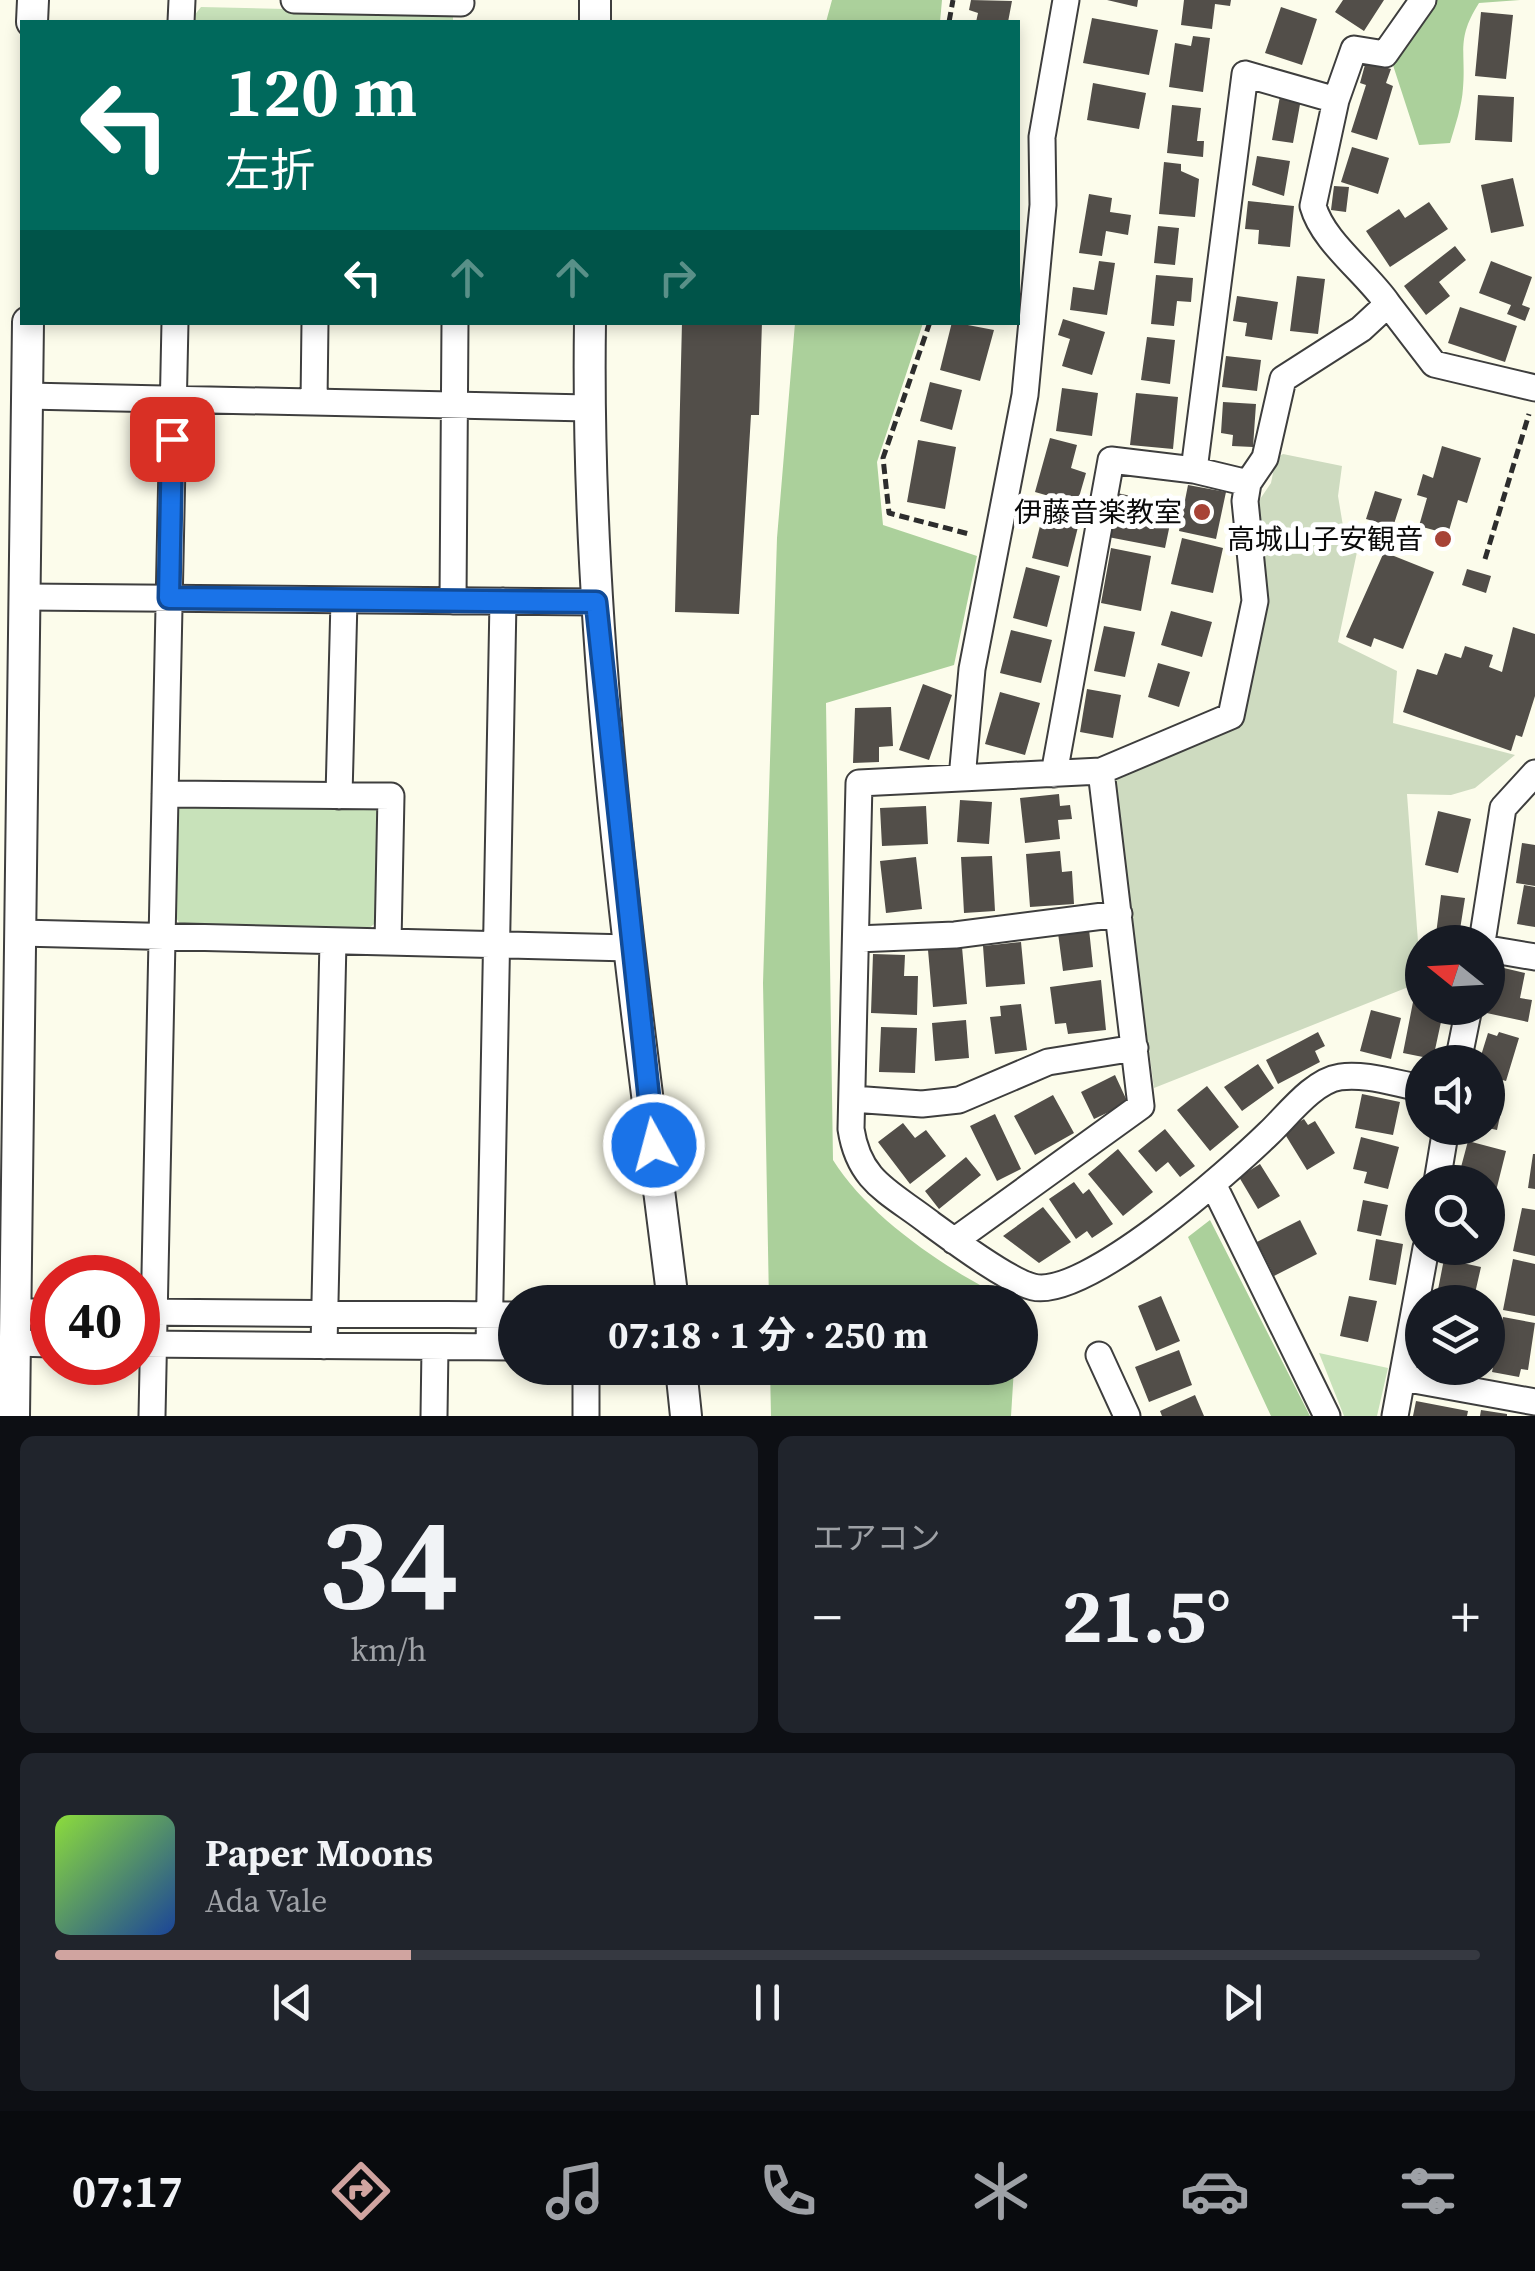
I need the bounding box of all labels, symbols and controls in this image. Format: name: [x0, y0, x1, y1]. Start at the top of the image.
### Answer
text: 120 m: [225, 43, 417, 139]
icon: left: [60, 60, 190, 190]
text: 左折: [225, 139, 315, 201]
icon: left: [335, 250, 390, 305]
icon: ahead: [440, 250, 495, 305]
icon: ahead: [545, 250, 600, 305]
icon: right: [650, 250, 705, 305]
pin: [130, 397, 215, 482]
icon: arrive: [145, 412, 200, 467]
place label: 伊藤音楽教室: [1014, 493, 1182, 531]
marker: 伊藤音楽教室: [1191, 501, 1213, 523]
place label: 高城山子安観音: [1227, 520, 1423, 558]
marker: 高城山子安観音: [1432, 528, 1454, 550]
north arrow: [1405, 925, 1505, 1025]
map controls: [1405, 925, 1505, 1385]
button: sound: [1405, 1045, 1505, 1145]
position arrow: [602, 1093, 706, 1197]
button: search: [1405, 1165, 1505, 1265]
speed limit sign: 40: [30, 1255, 160, 1385]
button: layers: [1405, 1285, 1505, 1385]
text: 07:18 · 1 分 · 250 m: [608, 1309, 928, 1361]
text: 34: [318, 1473, 459, 1652]
text: エアコン: [813, 1516, 941, 1560]
text: 21.5°: [1062, 1564, 1231, 1667]
text: −: [813, 1579, 842, 1654]
text: +: [1451, 1579, 1480, 1654]
text: km/h: [351, 1628, 427, 1672]
text: Paper Moons: [205, 1827, 433, 1879]
text: Ada Vale: [205, 1879, 327, 1923]
icon: previous: [265, 1975, 320, 2030]
icon: pause: [740, 1975, 795, 2030]
icon: next: [1215, 1975, 1270, 2030]
icon: directions: [326, 2156, 396, 2226]
icon: music: [540, 2156, 610, 2226]
icon: phone: [753, 2156, 823, 2226]
icon: climate: [966, 2156, 1036, 2226]
icon: car: [1180, 2156, 1250, 2226]
icon: filters: [1393, 2156, 1463, 2226]
text: 07:17: [72, 2160, 183, 2222]

